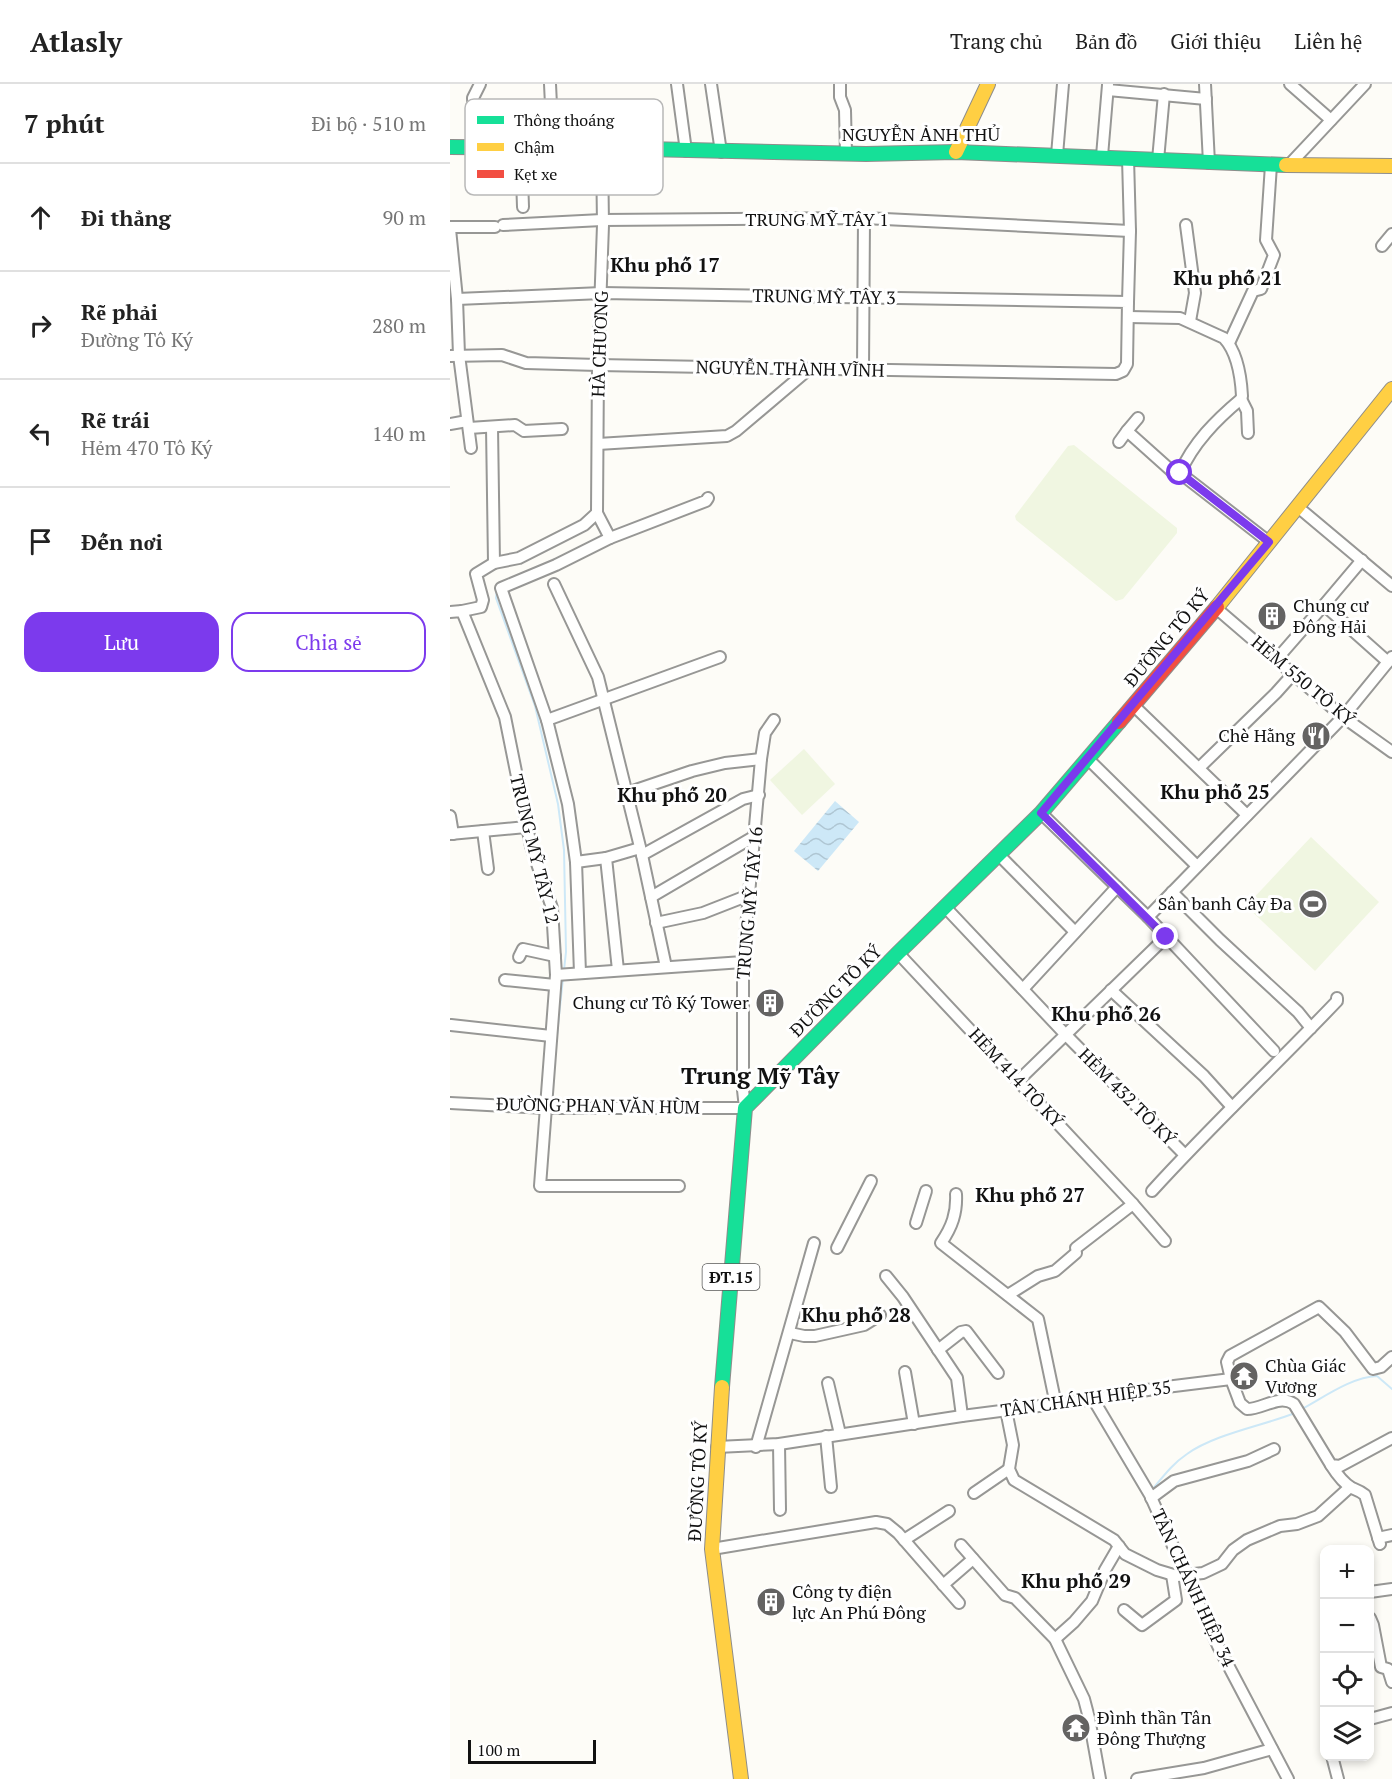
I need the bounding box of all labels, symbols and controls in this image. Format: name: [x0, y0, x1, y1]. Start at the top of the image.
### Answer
text: Atlasly: [30, 23, 122, 60]
text: Trang chủ: [950, 27, 1042, 55]
text: Bản đồ: [1075, 27, 1137, 55]
text: Giới thiệu: [1170, 27, 1261, 55]
text: Liên hệ: [1294, 27, 1362, 55]
legend: [465, 99, 663, 195]
text: 7 phút: [24, 106, 105, 140]
text: Thông thoáng: [514, 109, 615, 131]
text: Đi bộ · 510 m: [311, 110, 426, 137]
street label: NGUYỄN ẢNH THỦ: [842, 122, 1000, 146]
text: Chậm: [514, 136, 555, 158]
text: Kẹt xe: [514, 163, 557, 185]
icon: ahead: [24, 201, 57, 234]
text: Đi thẳng: [81, 203, 171, 232]
text: 90 m: [383, 204, 426, 231]
street label: TRUNG MỸ TÂY 1: [745, 207, 889, 231]
district label: Khu phố 17: [610, 251, 720, 278]
district label: Khu phố 21: [1173, 264, 1283, 291]
street label: TRUNG MỸ TÂY 3: [752, 283, 896, 309]
street label: HÀ CHƯƠNG: [585, 290, 613, 398]
text: Rẽ phải: [81, 297, 158, 326]
icon: right: [24, 309, 57, 342]
text: 280 m: [372, 312, 426, 339]
text: Đường Tô Ký: [81, 326, 193, 353]
street label: NGUYỄN THÀNH VĨNH: [695, 354, 885, 382]
text: Rẽ trái: [81, 405, 150, 434]
icon: left: [24, 417, 57, 450]
text: 140 m: [372, 420, 426, 447]
text: Hẻm 470 Tô Ký: [81, 434, 212, 461]
route start: [1166, 459, 1192, 485]
icon: arrive: [24, 525, 57, 558]
text: Đến nơi: [81, 527, 163, 556]
street label: ĐƯỜNG TÔ KÝ: [1118, 583, 1215, 691]
place label: Chung cư Đông Hải: [1293, 593, 1369, 638]
building icon: Chung cư Đông Hải: [1256, 600, 1288, 632]
button: Lưu: [24, 612, 219, 672]
button: Chia sẻ: [231, 612, 426, 672]
street label: HẺM 550 TÔ KÝ: [1247, 630, 1361, 731]
restaurant icon: Chè Hằng: [1300, 720, 1332, 752]
place label: Chè Hằng: [1218, 723, 1296, 747]
street label: TRUNG MỸ TÂY 12: [505, 772, 565, 926]
district label: Khu phố 25: [1160, 778, 1270, 805]
district label: Khu phố 20: [617, 781, 727, 808]
street label: TRUNG MỸ TÂY 16: [730, 825, 768, 980]
sports icon: Sân banh Cây Đa: [1297, 888, 1329, 920]
place label: Sân banh Cây Đa: [1158, 891, 1292, 915]
route end: [1152, 923, 1178, 949]
street label: ĐƯỜNG TÔ KÝ: [784, 939, 887, 1042]
building icon: Chung cư Tô Ký Tower: [754, 987, 786, 1019]
place label: Chung cư Tô Ký Tower: [572, 990, 749, 1014]
district label: Khu phố 26: [1051, 1000, 1161, 1027]
street label: HẺM 414 TÔ KÝ: [964, 1022, 1070, 1133]
street label: HẺM 432 TÔ KÝ: [1074, 1042, 1182, 1150]
district label: Trung Mỹ Tây: [681, 1059, 840, 1091]
street label: ĐƯỜNG PHAN VĂN HÙM: [496, 1091, 701, 1119]
district label: Khu phố 27: [975, 1181, 1085, 1208]
road number: ĐT.15: [702, 1264, 760, 1290]
district label: Khu phố 28: [801, 1301, 911, 1328]
place label: Chùa Giác Vương: [1265, 1353, 1346, 1398]
temple icon: Chùa Giác Vương: [1228, 1360, 1260, 1392]
street label: TÂN CHÁNH HIỆP 35: [999, 1374, 1173, 1422]
street label: ĐƯỜNG TÔ KÝ: [682, 1420, 712, 1542]
street label: TÂN CHÁNH HIỆP 34: [1147, 1505, 1241, 1671]
map controls: [1320, 1545, 1374, 1761]
button: +: [1320, 1545, 1374, 1599]
district label: Khu phố 29: [1021, 1567, 1131, 1594]
place label: Công ty điện lực An Phú Đông: [792, 1579, 926, 1624]
building icon: Công ty điện lực An Phú Đông: [755, 1586, 787, 1618]
button: −: [1320, 1599, 1374, 1653]
button: locate: [1320, 1653, 1374, 1707]
place label: Đình thần Tân Đông Thượng: [1097, 1705, 1212, 1750]
button: layers: [1320, 1707, 1374, 1761]
temple icon: Đình thần Tân Đông Thượng: [1060, 1712, 1092, 1744]
scale bar: [468, 1737, 596, 1764]
text: 100 m: [477, 1739, 520, 1761]

